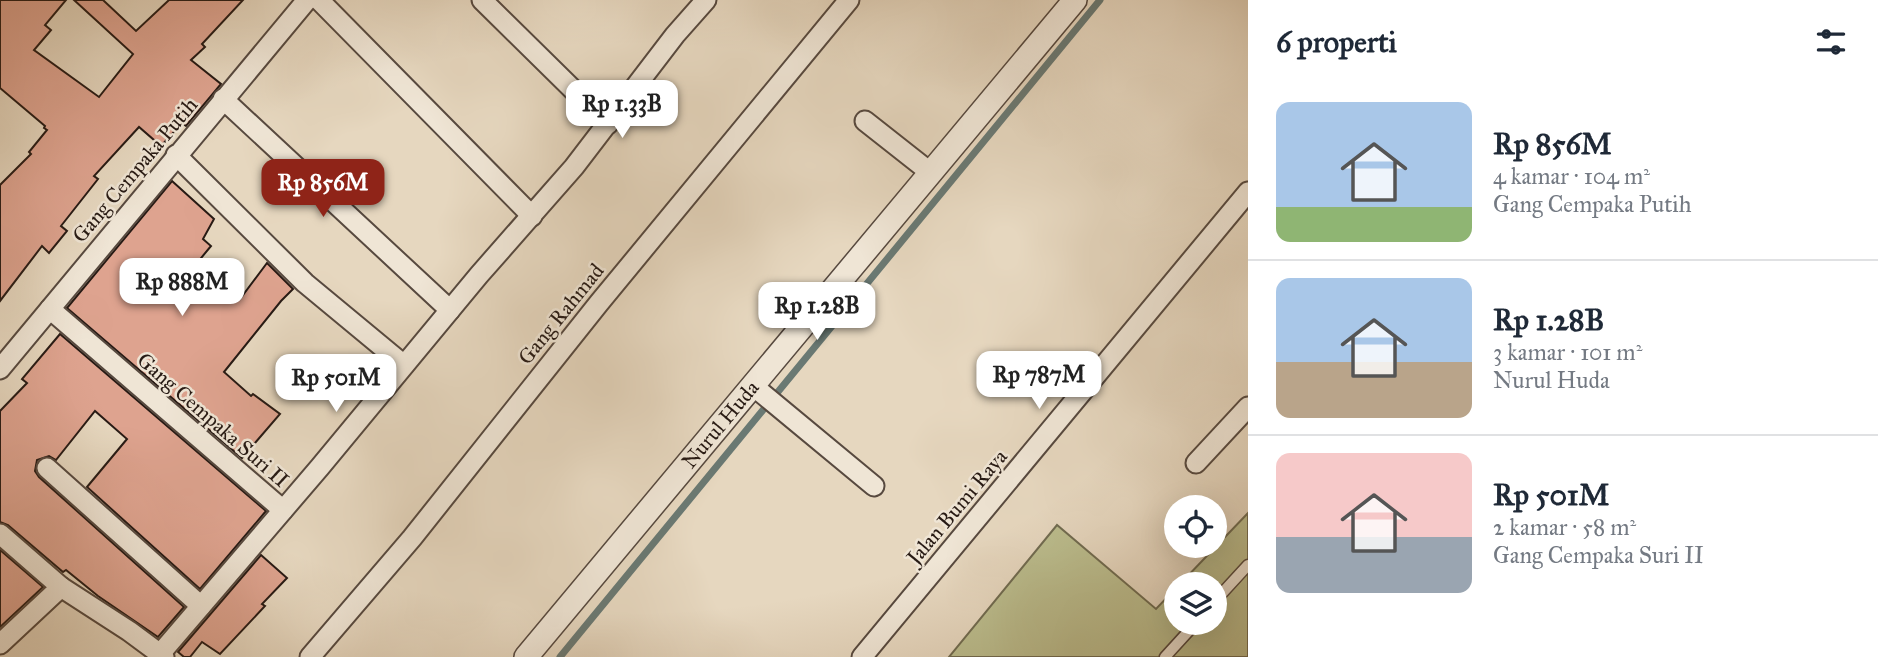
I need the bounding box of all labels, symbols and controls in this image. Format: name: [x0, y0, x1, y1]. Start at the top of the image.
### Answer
icon: filters: [1812, 23, 1850, 61]
text: 6 properti: [1276, 24, 1397, 60]
pin: Rp 1.33B: [550, 80, 694, 140]
text: Rp 1.33B: [582, 89, 662, 117]
street label: Gang Cempaka Putih: [67, 92, 203, 248]
text: Rp 856M: [1493, 126, 1612, 162]
icon: home: [1332, 130, 1416, 214]
pin: Rp 856M: [258, 160, 388, 219]
text: 4 kamar · 104 m²: [1493, 162, 1650, 190]
text: Rp 856M: [277, 168, 369, 196]
text: Gang Cempaka Putih: [1493, 190, 1691, 218]
pin: Rp 888M: [117, 258, 247, 318]
street label: Gang Rahmad: [512, 258, 610, 370]
text: Rp 888M: [135, 267, 229, 295]
pin: Rp 1.28B: [745, 282, 889, 342]
text: Rp 1.28B: [774, 291, 860, 319]
text: Rp 1.28B: [1493, 302, 1604, 338]
icon: home: [1332, 306, 1416, 390]
text: 3 kamar · 101 m²: [1493, 338, 1642, 366]
street label: Gang Cempaka Suri II: [132, 347, 294, 493]
pin: Rp 787M: [974, 352, 1104, 411]
pin: Rp 501M: [271, 354, 401, 414]
text: Rp 787M: [992, 360, 1086, 388]
text: Rp 501M: [291, 363, 381, 391]
text: Nurul Huda: [1493, 366, 1610, 394]
street label: Nurul Huda: [676, 375, 765, 474]
street label: Jalan Bumi Raya: [900, 444, 1013, 571]
text: Rp 501M: [1493, 477, 1610, 513]
icon: home: [1332, 481, 1416, 565]
map controls: [1164, 495, 1227, 635]
button: locate: [1164, 495, 1227, 558]
text: 2 kamar · 58 m²: [1493, 513, 1636, 541]
text: Gang Cempaka Suri II: [1493, 541, 1704, 569]
button: layers: [1164, 572, 1227, 635]

